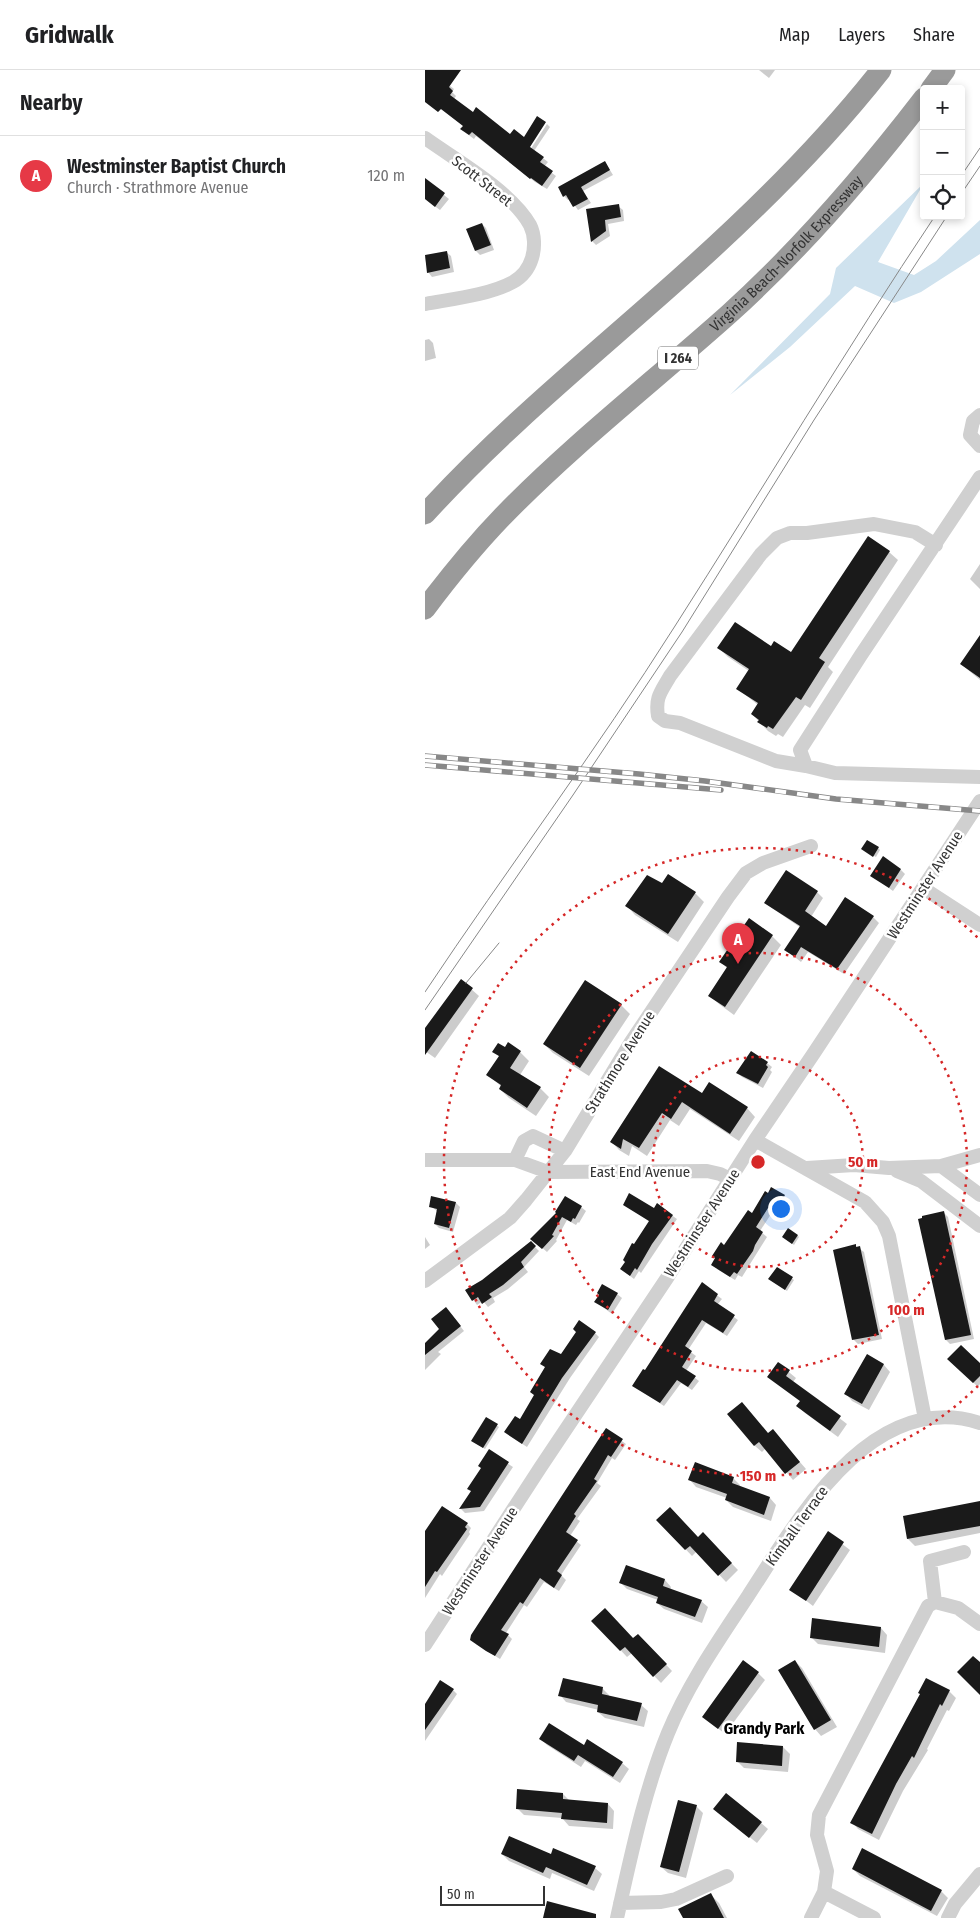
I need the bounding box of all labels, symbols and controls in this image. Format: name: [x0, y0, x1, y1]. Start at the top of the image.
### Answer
text: Gridwalk: [25, 21, 114, 49]
text: Map: [779, 24, 810, 46]
text: Layers: [838, 24, 885, 46]
text: Share: [913, 24, 955, 46]
map controls: [920, 85, 965, 220]
button: +: [920, 85, 965, 130]
text: Nearby: [20, 90, 82, 116]
button: −: [920, 130, 965, 175]
street label: Scott Street: [448, 152, 516, 210]
text: Westminster Baptist Church: [67, 155, 286, 178]
text: A: [32, 166, 40, 185]
text: 120 m: [367, 166, 405, 185]
street label: Virginia Beach-Norfolk Expressway: [706, 172, 867, 336]
button: locate: [920, 175, 965, 220]
text: Church · Strathmore Avenue: [67, 178, 248, 197]
road number: I 264: [658, 346, 698, 370]
street label: Westminster Avenue: [883, 828, 967, 942]
pin: A: [722, 923, 754, 964]
street label: Strathmore Avenue: [581, 1007, 659, 1117]
centre of rings: [749, 1153, 767, 1171]
text: 50 m: [848, 1153, 878, 1171]
street label: East End Avenue: [590, 1163, 690, 1181]
street label: Westminster Avenue: [660, 1166, 744, 1280]
your location: [768, 1196, 794, 1222]
text: 100 m: [887, 1301, 925, 1319]
text: 150 m: [740, 1467, 776, 1485]
street label: Kimball Terrace: [762, 1483, 832, 1569]
street label: Westminster Avenue: [438, 1504, 522, 1618]
district label: Grandy Park: [724, 1719, 805, 1738]
scale bar: [440, 1883, 545, 1906]
text: 50 m: [447, 1886, 475, 1903]

